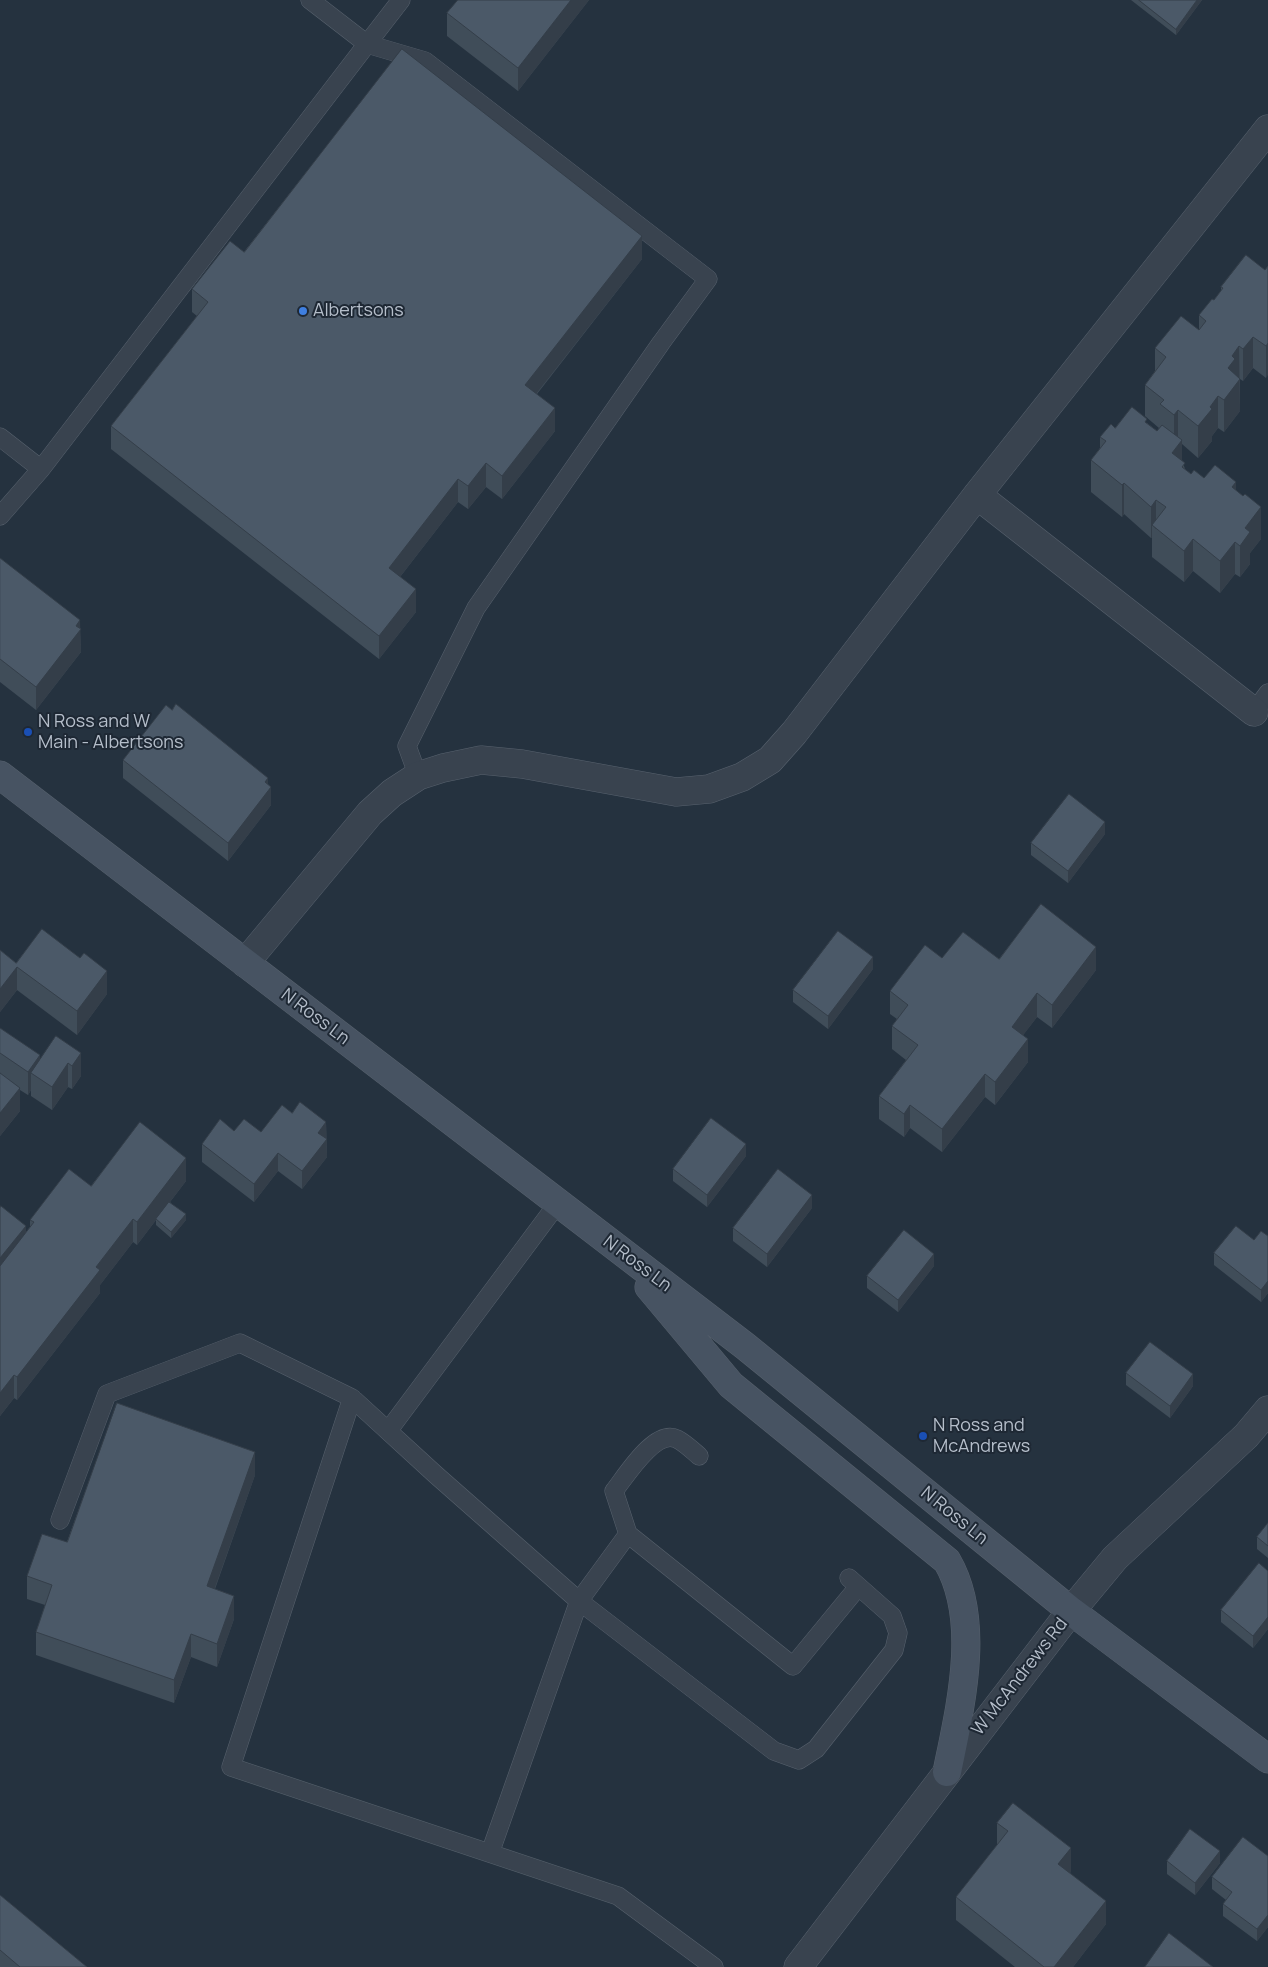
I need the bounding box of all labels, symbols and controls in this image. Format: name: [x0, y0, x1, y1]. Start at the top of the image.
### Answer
place label: Albertsons: [313, 300, 404, 322]
marker: Albertsons: [297, 305, 309, 317]
place label: N Ross and W Main - Albertsons: [38, 711, 184, 754]
marker: N Ross and W Main - Albertsons: [22, 726, 34, 738]
street label: N Ross Ln: [276, 984, 354, 1050]
street label: N Ross Ln: [598, 1231, 676, 1297]
place label: N Ross and McAndrews: [933, 1415, 1030, 1458]
marker: N Ross and McAndrews: [917, 1430, 929, 1442]
street label: N Ross Ln: [916, 1482, 992, 1550]
street label: W McAndrews Rd: [967, 1614, 1073, 1740]

